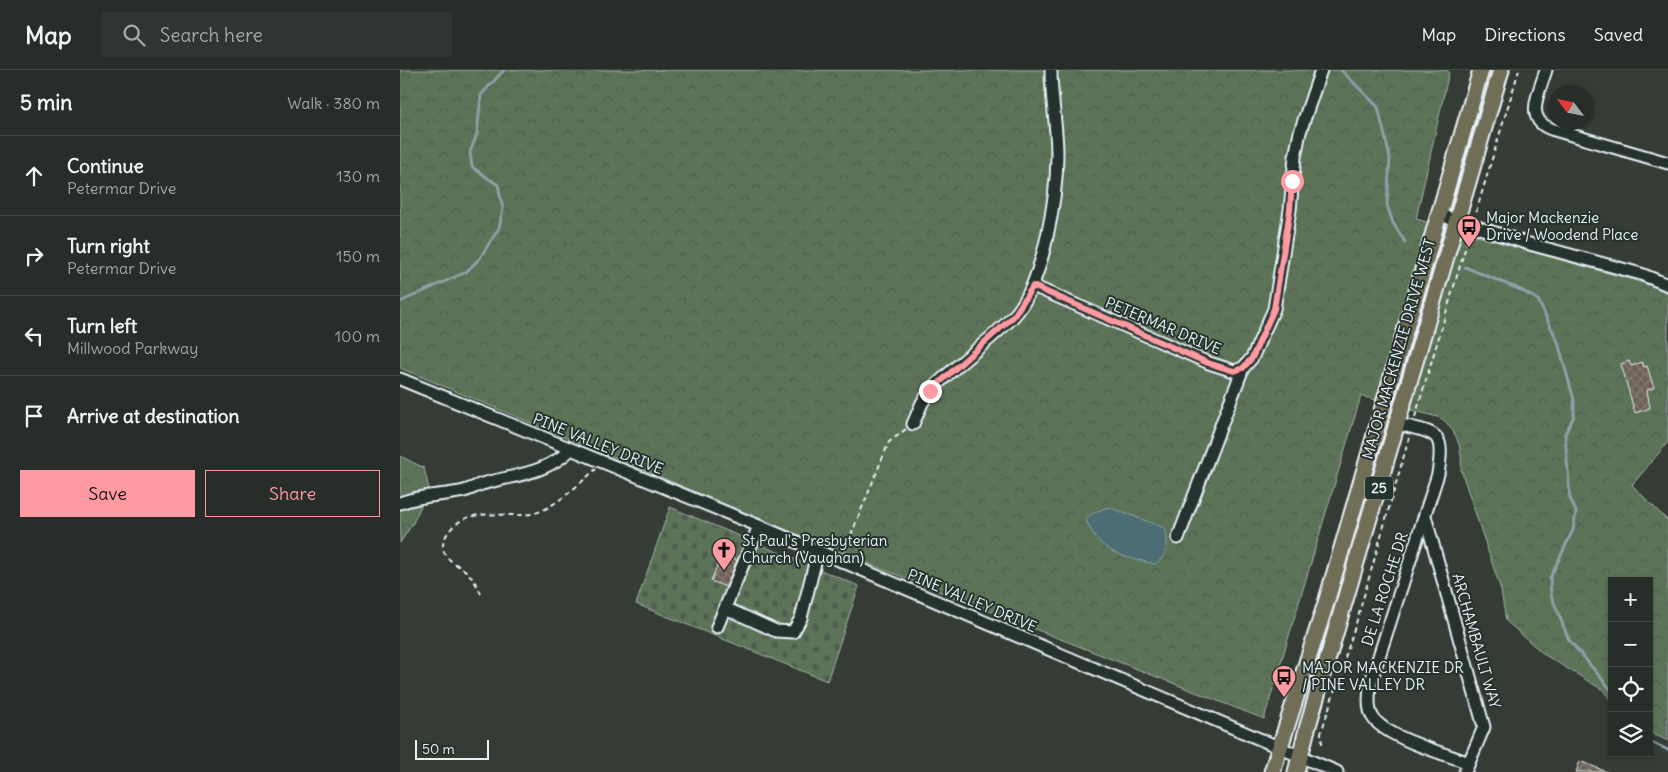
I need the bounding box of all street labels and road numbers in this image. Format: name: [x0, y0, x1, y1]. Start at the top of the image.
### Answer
street label: MAJOR MACKENZIE DRIVE WEST: [1358, 236, 1439, 461]
street label: PETERMAR DRIVE: [1102, 293, 1224, 359]
street label: PINE VALLEY DRIVE: [530, 409, 666, 478]
road number: 25: [1365, 476, 1393, 499]
street label: DE LA ROCHE DR: [1357, 529, 1412, 648]
street label: PINE VALLEY DRIVE: [905, 565, 1040, 636]
street label: ARCHAMBAULT WAY: [1448, 571, 1505, 711]

